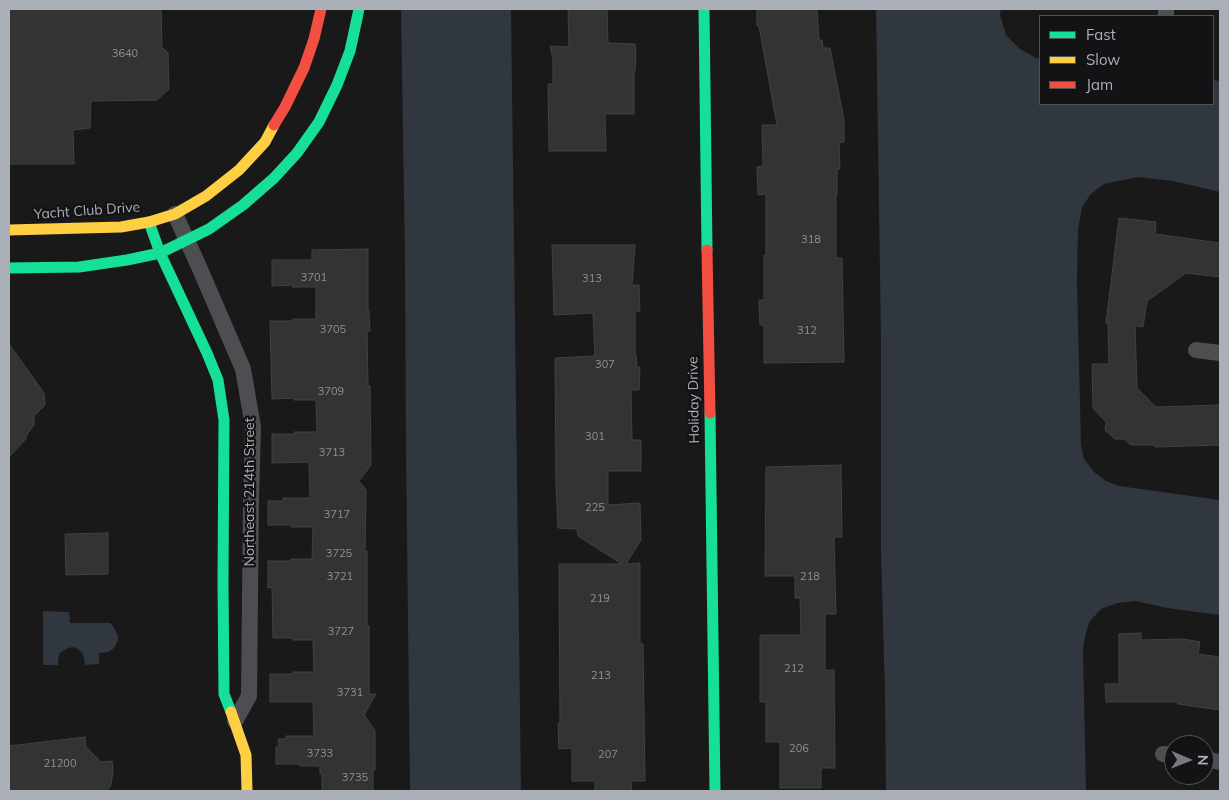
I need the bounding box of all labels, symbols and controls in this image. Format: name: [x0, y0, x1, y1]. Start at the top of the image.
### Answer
legend: [1039, 15, 1214, 105]
text: Fast: [1086, 25, 1116, 44]
house number: 3640: [112, 47, 138, 61]
text: Slow: [1086, 50, 1120, 69]
text: Jam: [1086, 75, 1113, 94]
street label: Yacht Club Drive: [33, 199, 141, 223]
house number: 318: [801, 233, 821, 247]
house number: 3701: [301, 271, 327, 285]
house number: 313: [582, 272, 602, 286]
house number: 3705: [320, 323, 346, 337]
house number: 312: [797, 324, 817, 338]
street label: Holiday Drive: [685, 356, 703, 444]
house number: 307: [595, 358, 615, 372]
house number: 3709: [318, 385, 344, 399]
street label: Northeast 214th Street: [242, 417, 258, 567]
house number: 301: [585, 430, 605, 444]
house number: 3713: [319, 446, 345, 460]
house number: 225: [585, 501, 605, 515]
house number: 3717: [324, 508, 350, 522]
house number: 3725: [326, 547, 352, 561]
house number: 3721: [327, 570, 353, 584]
house number: 218: [800, 570, 820, 584]
house number: 219: [590, 592, 610, 606]
house number: 3727: [328, 625, 354, 639]
house number: 212: [784, 662, 804, 676]
house number: 213: [591, 669, 611, 683]
house number: 3731: [337, 686, 363, 700]
north arrow: [1164, 735, 1214, 785]
house number: 206: [789, 742, 809, 756]
house number: 3733: [307, 747, 333, 761]
house number: 207: [598, 748, 618, 762]
text: N: [1194, 755, 1212, 766]
house number: 21200: [44, 757, 76, 771]
house number: 3735: [342, 771, 368, 785]

